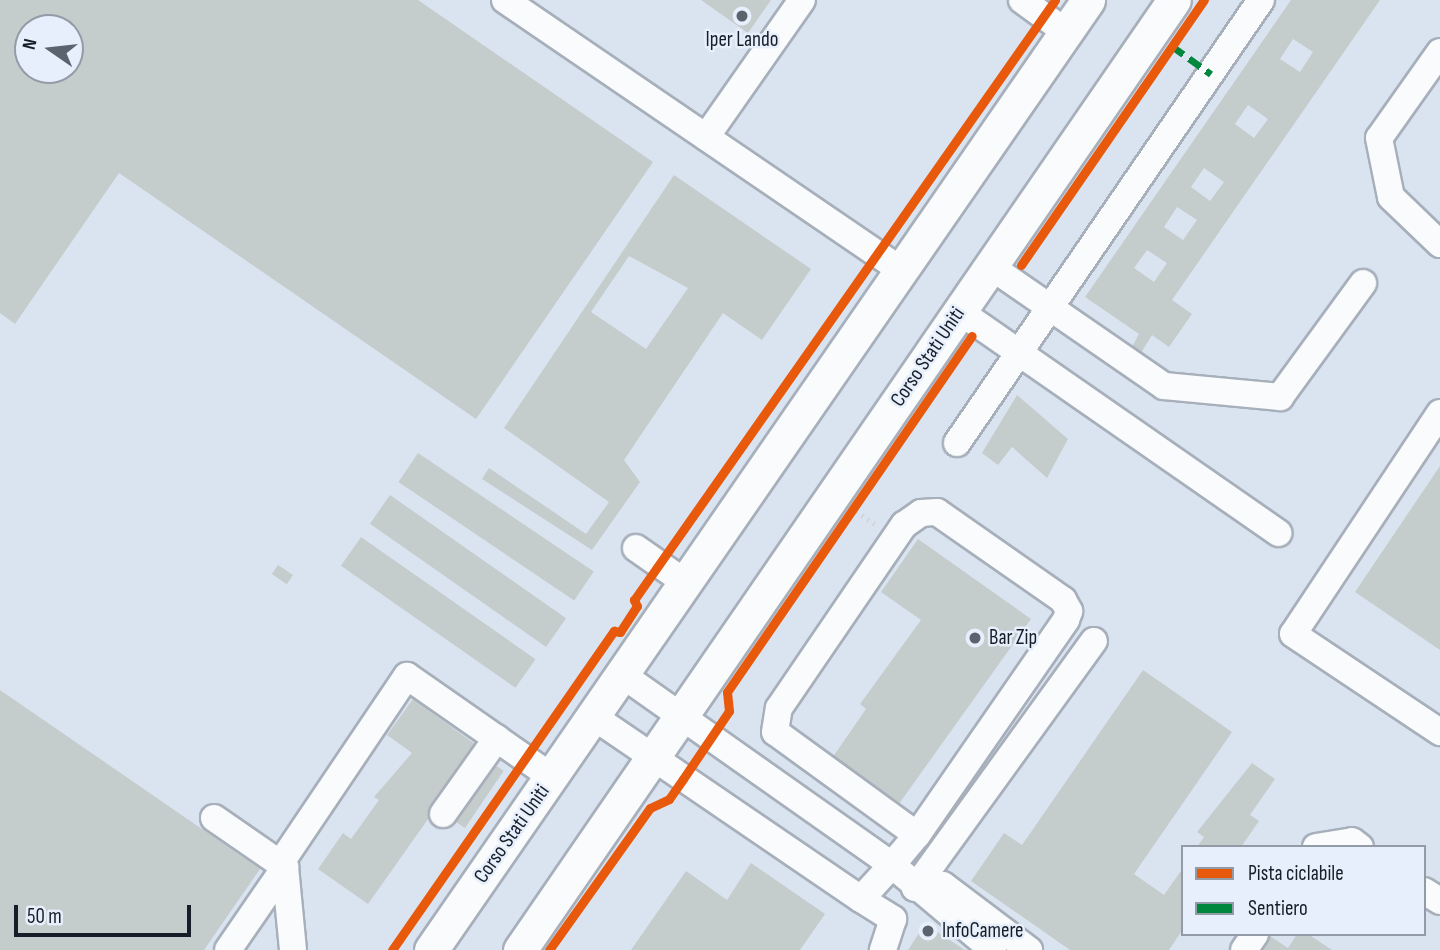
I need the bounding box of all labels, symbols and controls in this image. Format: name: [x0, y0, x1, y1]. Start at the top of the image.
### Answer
marker: Iper Lando: [734, 8, 750, 24]
north arrow: [14, 14, 84, 84]
place label: Iper Lando: [705, 27, 779, 53]
text: N: [18, 37, 42, 52]
street label: Corso Stati Uniti: [886, 302, 970, 412]
place label: Bar Zip: [989, 625, 1037, 651]
marker: Bar Zip: [967, 630, 983, 646]
street label: Corso Stati Uniti: [469, 780, 555, 888]
legend: [1181, 845, 1426, 936]
text: Pista ciclabile: [1248, 861, 1344, 886]
scale bar: [18, 890, 194, 934]
text: Sentiero: [1248, 896, 1308, 921]
text: 50 m: [27, 904, 62, 929]
place label: InfoCamere: [942, 918, 1024, 944]
marker: InfoCamere: [920, 923, 936, 939]

